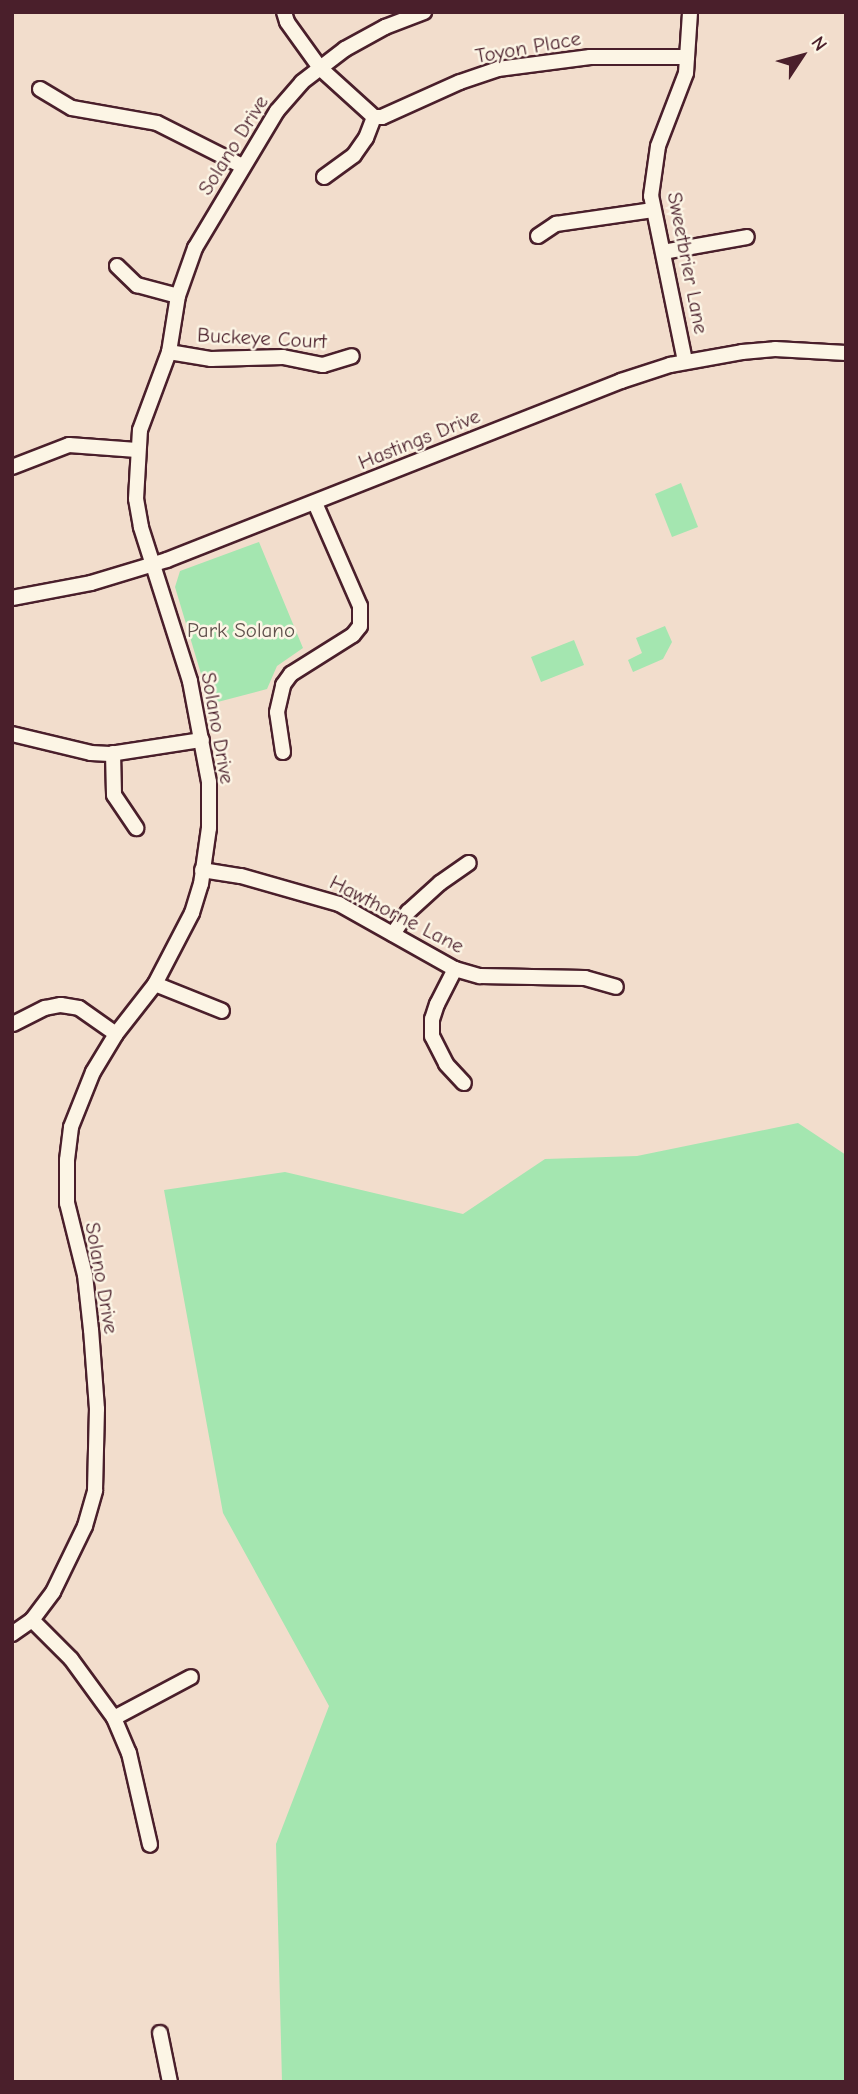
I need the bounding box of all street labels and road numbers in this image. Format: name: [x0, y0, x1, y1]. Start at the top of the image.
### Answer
street label: Toyon Place: [473, 25, 583, 69]
street label: Solano Drive: [192, 90, 274, 200]
street label: Sweetbrier Lane: [662, 190, 714, 336]
street label: Buckeye Court: [197, 322, 327, 354]
street label: Hastings Drive: [354, 403, 484, 475]
street label: Solano Drive: [196, 670, 240, 786]
street label: Hawthorne Lane: [326, 869, 468, 959]
street label: Solano Drive: [80, 1220, 124, 1336]

